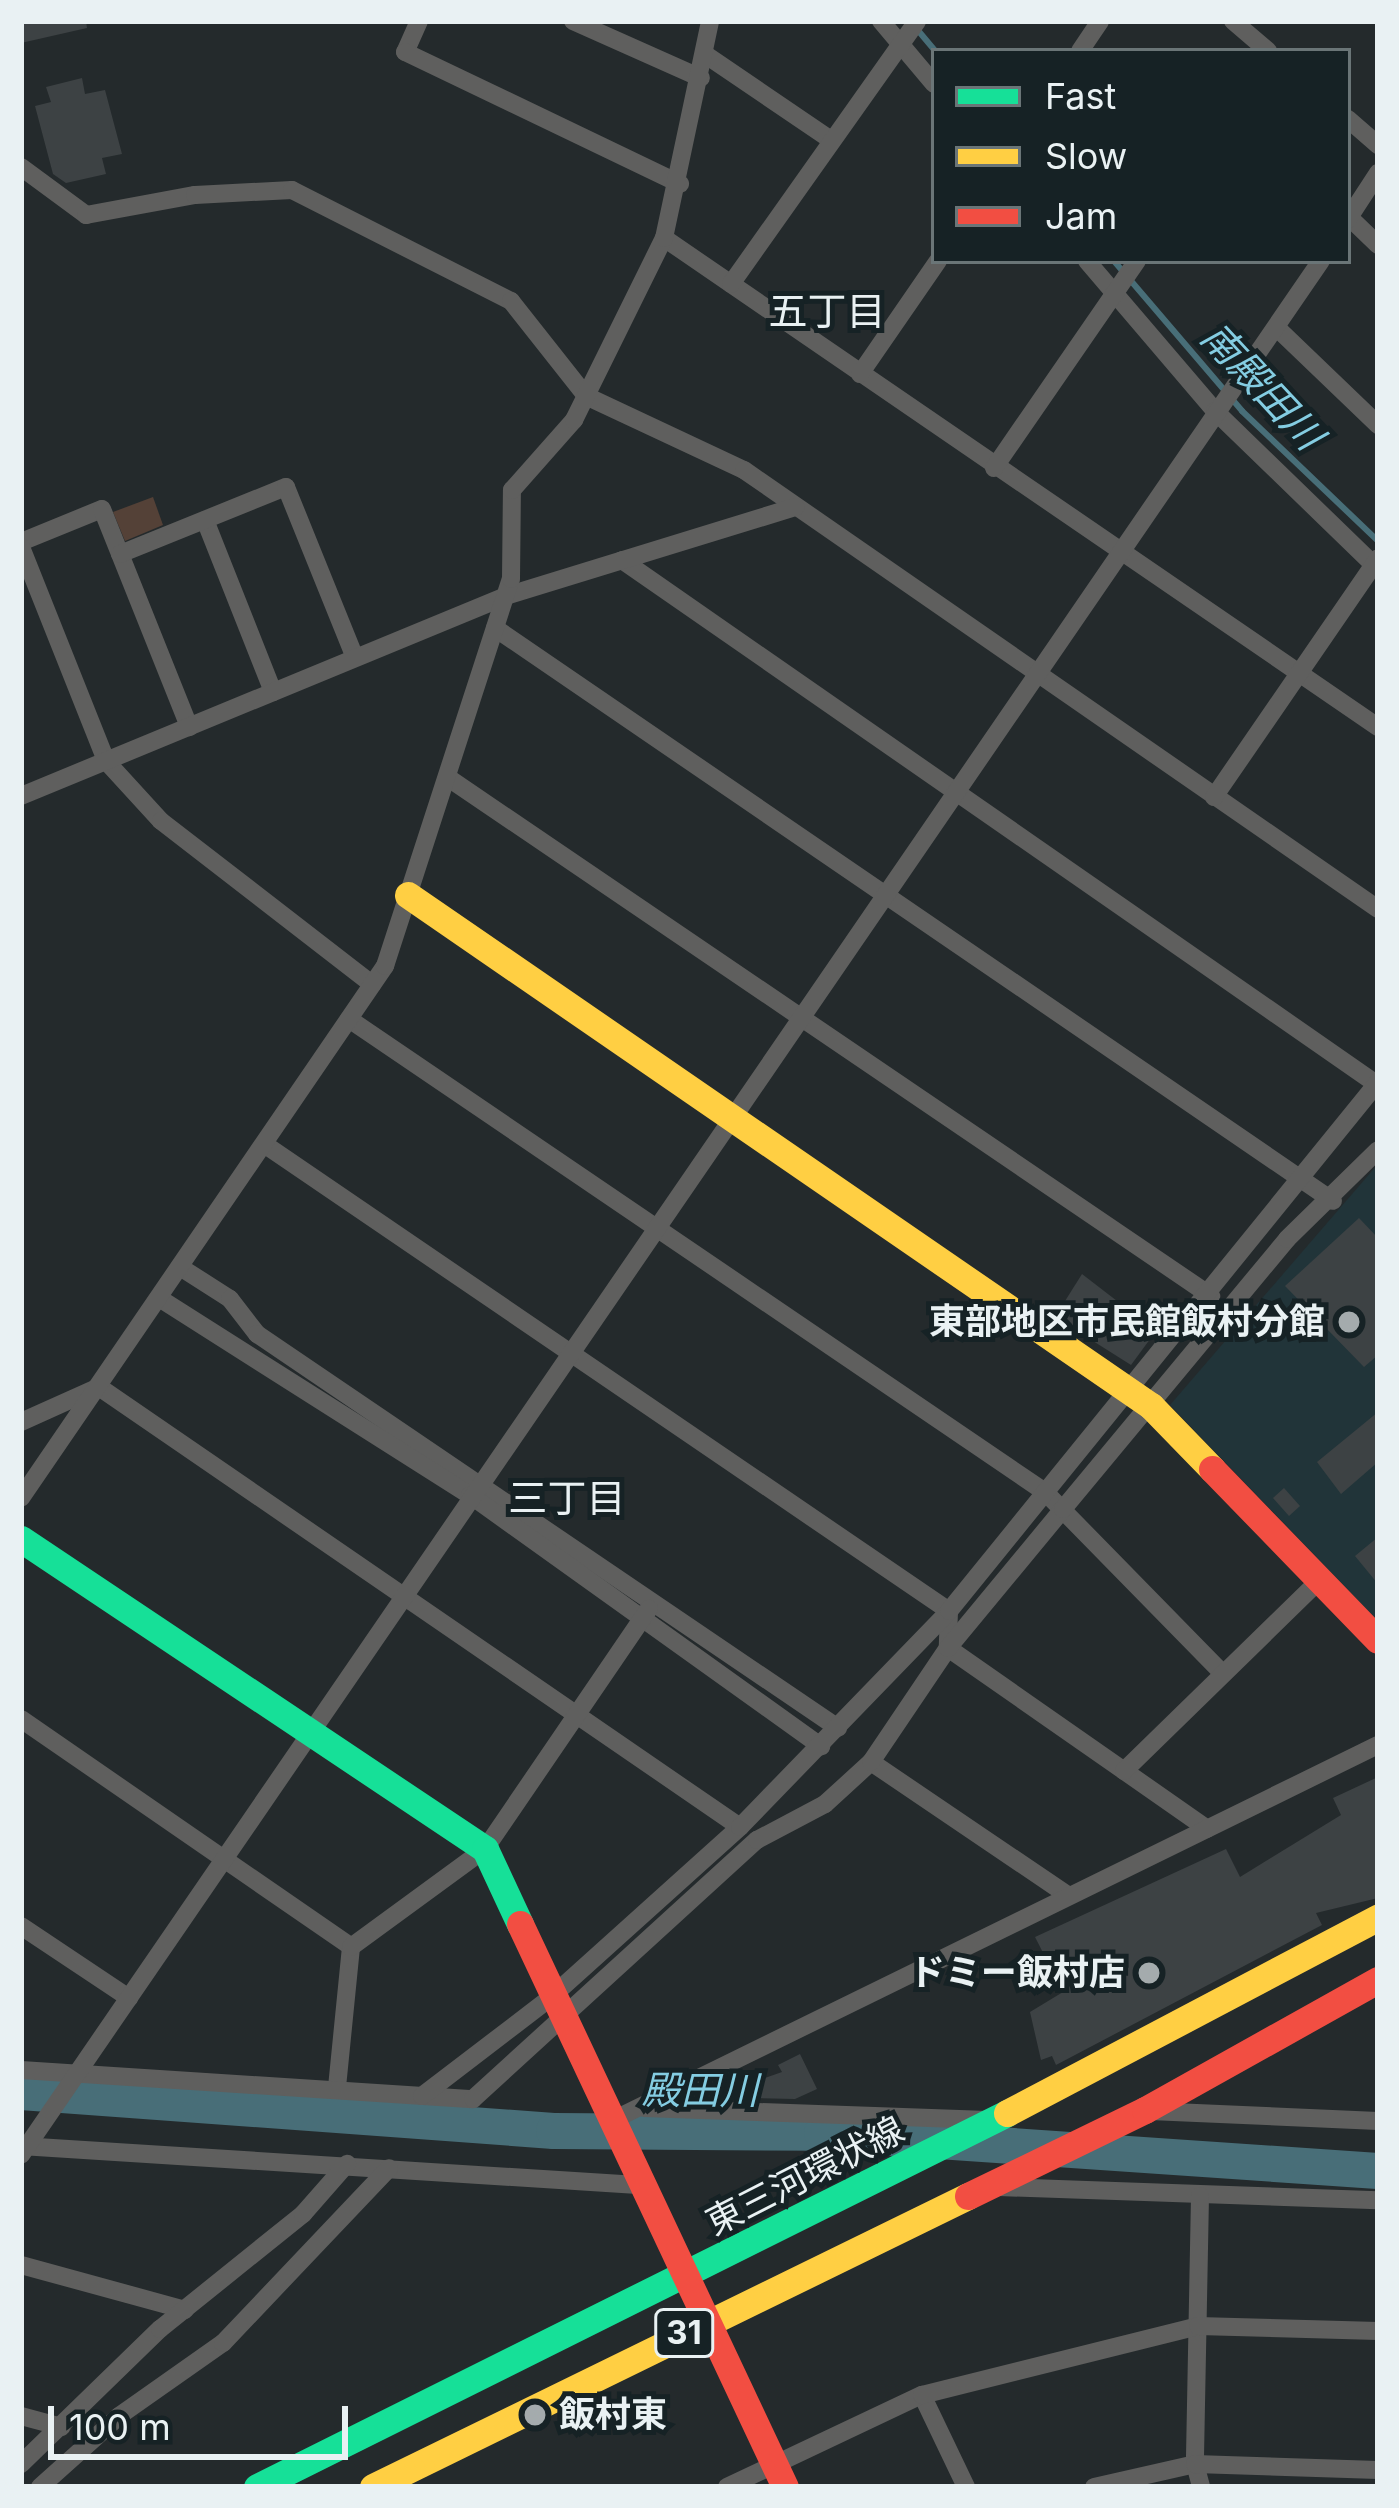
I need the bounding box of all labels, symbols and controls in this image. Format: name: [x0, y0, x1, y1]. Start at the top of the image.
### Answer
legend: [931, 48, 1351, 264]
text: Fast: [1045, 74, 1116, 118]
text: Slow: [1045, 134, 1127, 178]
text: Jam: [1045, 194, 1117, 238]
district label: 五丁目: [769, 288, 885, 334]
water label: 南殿田川: [1192, 313, 1332, 459]
place label: 東部地区市民館飯村分館: [929, 1300, 1325, 1344]
marker: 東部地区市民館飯村分館: [1336, 1309, 1362, 1335]
district label: 三丁目: [509, 1475, 625, 1521]
place label: ドミー飯村店: [909, 1951, 1125, 1995]
marker: ドミー飯村店: [1136, 1960, 1162, 1986]
water label: 殿田川: [642, 2067, 758, 2113]
street label: 東三河環状線: [699, 2108, 911, 2244]
road number: 31: [654, 2306, 714, 2360]
scale bar: [54, 2382, 354, 2456]
place label: 飯村東: [559, 2393, 667, 2437]
marker: 飯村東: [522, 2402, 548, 2428]
text: 100 m: [69, 2405, 171, 2449]

